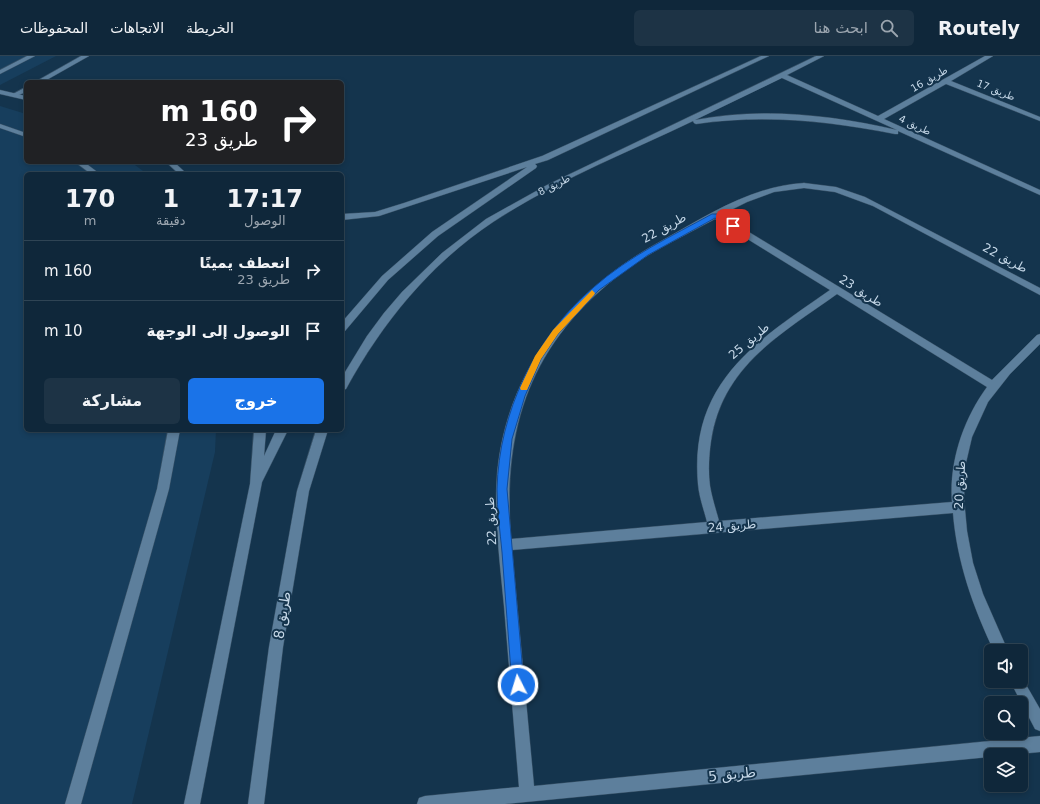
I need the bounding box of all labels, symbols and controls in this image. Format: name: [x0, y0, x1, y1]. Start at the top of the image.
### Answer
search box: [634, 10, 914, 46]
icon: search: [878, 17, 900, 39]
text: Routely: [938, 17, 1020, 39]
text: ابحث هنا: [813, 19, 868, 37]
text: المحفوظات: [20, 20, 88, 36]
text: الاتجاهات: [110, 20, 164, 36]
text: الخريطة: [186, 20, 234, 36]
street label: طريق 16: [909, 64, 949, 94]
street label: طريق 17: [975, 77, 1017, 103]
text: 160 m: [161, 95, 258, 128]
icon: right: [272, 96, 324, 148]
street label: طريق 4: [897, 113, 933, 137]
text: طريق 23: [185, 129, 258, 150]
street label: طريق 8: [536, 172, 572, 198]
text: 170: [65, 185, 115, 213]
text: 1: [163, 185, 179, 213]
text: 17:17: [227, 185, 303, 213]
pin: [716, 209, 750, 243]
street label: طريق 22: [639, 210, 689, 247]
text: m: [84, 213, 96, 228]
text: دقيقة: [156, 213, 186, 228]
text: الوصول: [244, 213, 286, 228]
icon: arrive: [722, 215, 744, 237]
street label: طريق 22: [980, 240, 1030, 276]
text: انعطف يمينًا: [199, 254, 290, 272]
icon: right: [302, 260, 324, 282]
text: 160 m: [44, 262, 92, 280]
text: طريق 23: [237, 272, 290, 287]
street label: طريق 23: [836, 272, 885, 311]
icon: arrive: [302, 320, 324, 342]
street label: طريق 25: [726, 320, 773, 363]
text: 10 m: [44, 322, 83, 340]
text: الوصول إلى الوجهة: [147, 322, 290, 340]
button: مشاركة: [44, 378, 180, 424]
button: خروج: [188, 378, 324, 424]
street label: طريق 20: [952, 460, 969, 510]
street label: طريق 22: [483, 496, 500, 546]
street label: طريق 24: [707, 517, 757, 536]
street label: طريق 8: [270, 590, 295, 640]
map controls: [984, 644, 1028, 792]
button: sound: [984, 644, 1028, 688]
position arrow: [497, 664, 539, 706]
button: search: [984, 696, 1028, 740]
button: layers: [984, 748, 1028, 792]
street label: طريق 5: [707, 764, 757, 785]

